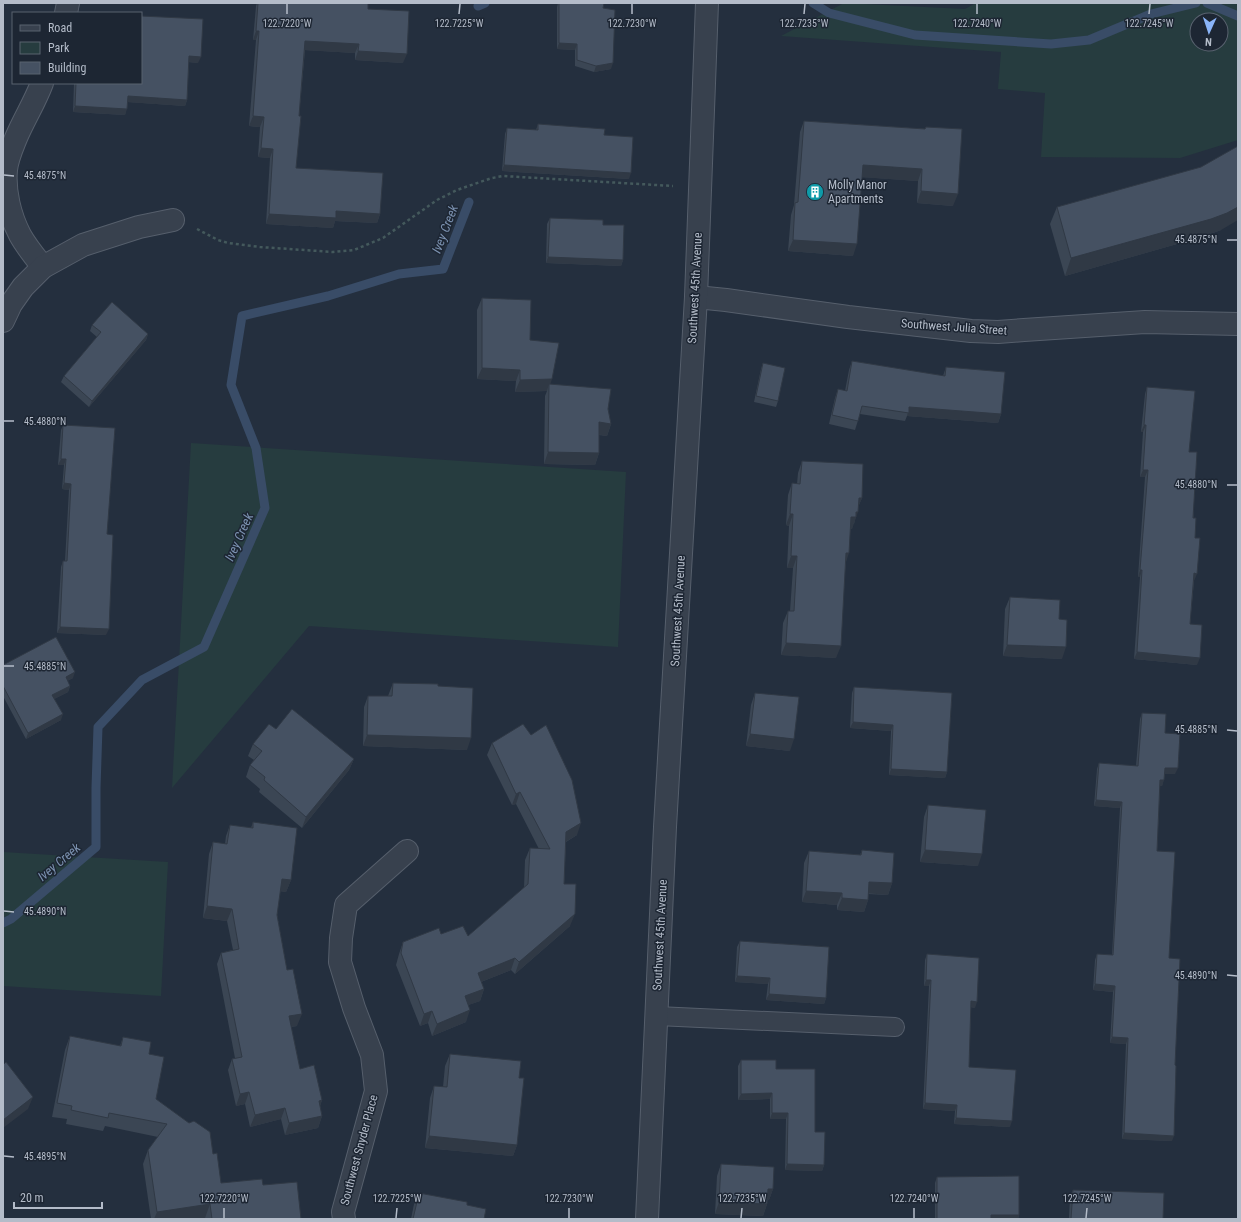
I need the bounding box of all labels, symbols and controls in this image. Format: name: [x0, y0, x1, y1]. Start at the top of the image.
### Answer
legend: [12, 12, 142, 84]
north arrow: [1189, 12, 1229, 52]
text: 122.7220°W: [263, 18, 312, 29]
text: 122.7225°W: [435, 18, 484, 29]
text: 122.7230°W: [608, 18, 657, 29]
text: 122.7235°W: [780, 18, 829, 29]
text: 122.7240°W: [953, 18, 1002, 29]
text: 122.7245°W: [1125, 18, 1174, 29]
text: Road: [48, 21, 72, 35]
text: N: [1205, 35, 1212, 48]
text: Park: [48, 41, 70, 55]
text: Building: [48, 61, 86, 75]
text: 45.4875°N: [24, 170, 66, 181]
place label: Molly Manor Apartments: [828, 178, 887, 206]
building icon: Molly Manor Apartments: [805, 182, 825, 202]
water label: Ivey Creek: [429, 202, 461, 255]
street label: Southwest 45th Avenue: [685, 232, 705, 344]
text: 45.4875°N: [1175, 234, 1217, 245]
street label: Southwest Julia Street: [900, 316, 1008, 338]
text: 45.4880°N: [24, 416, 66, 427]
text: 45.4880°N: [1175, 479, 1217, 490]
water label: Ivey Creek: [222, 510, 256, 563]
street label: Southwest 45th Avenue: [668, 555, 688, 667]
text: 45.4885°N: [24, 661, 66, 672]
text: 45.4885°N: [1175, 724, 1217, 735]
water label: Ivey Creek: [35, 840, 84, 884]
street label: Southwest 45th Avenue: [650, 879, 670, 991]
text: 45.4890°N: [24, 906, 66, 917]
text: 45.4890°N: [1175, 970, 1217, 981]
street label: Southwest Snyder Place: [338, 1093, 381, 1207]
text: 45.4895°N: [24, 1151, 66, 1162]
scale bar: [14, 1184, 102, 1210]
text: 20 m: [20, 1191, 44, 1205]
text: 122.7220°W: [200, 1193, 249, 1204]
text: 122.7225°W: [373, 1193, 422, 1204]
text: 122.7230°W: [545, 1193, 594, 1204]
text: 122.7235°W: [718, 1193, 767, 1204]
text: 122.7240°W: [890, 1193, 939, 1204]
text: 122.7245°W: [1063, 1193, 1112, 1204]

